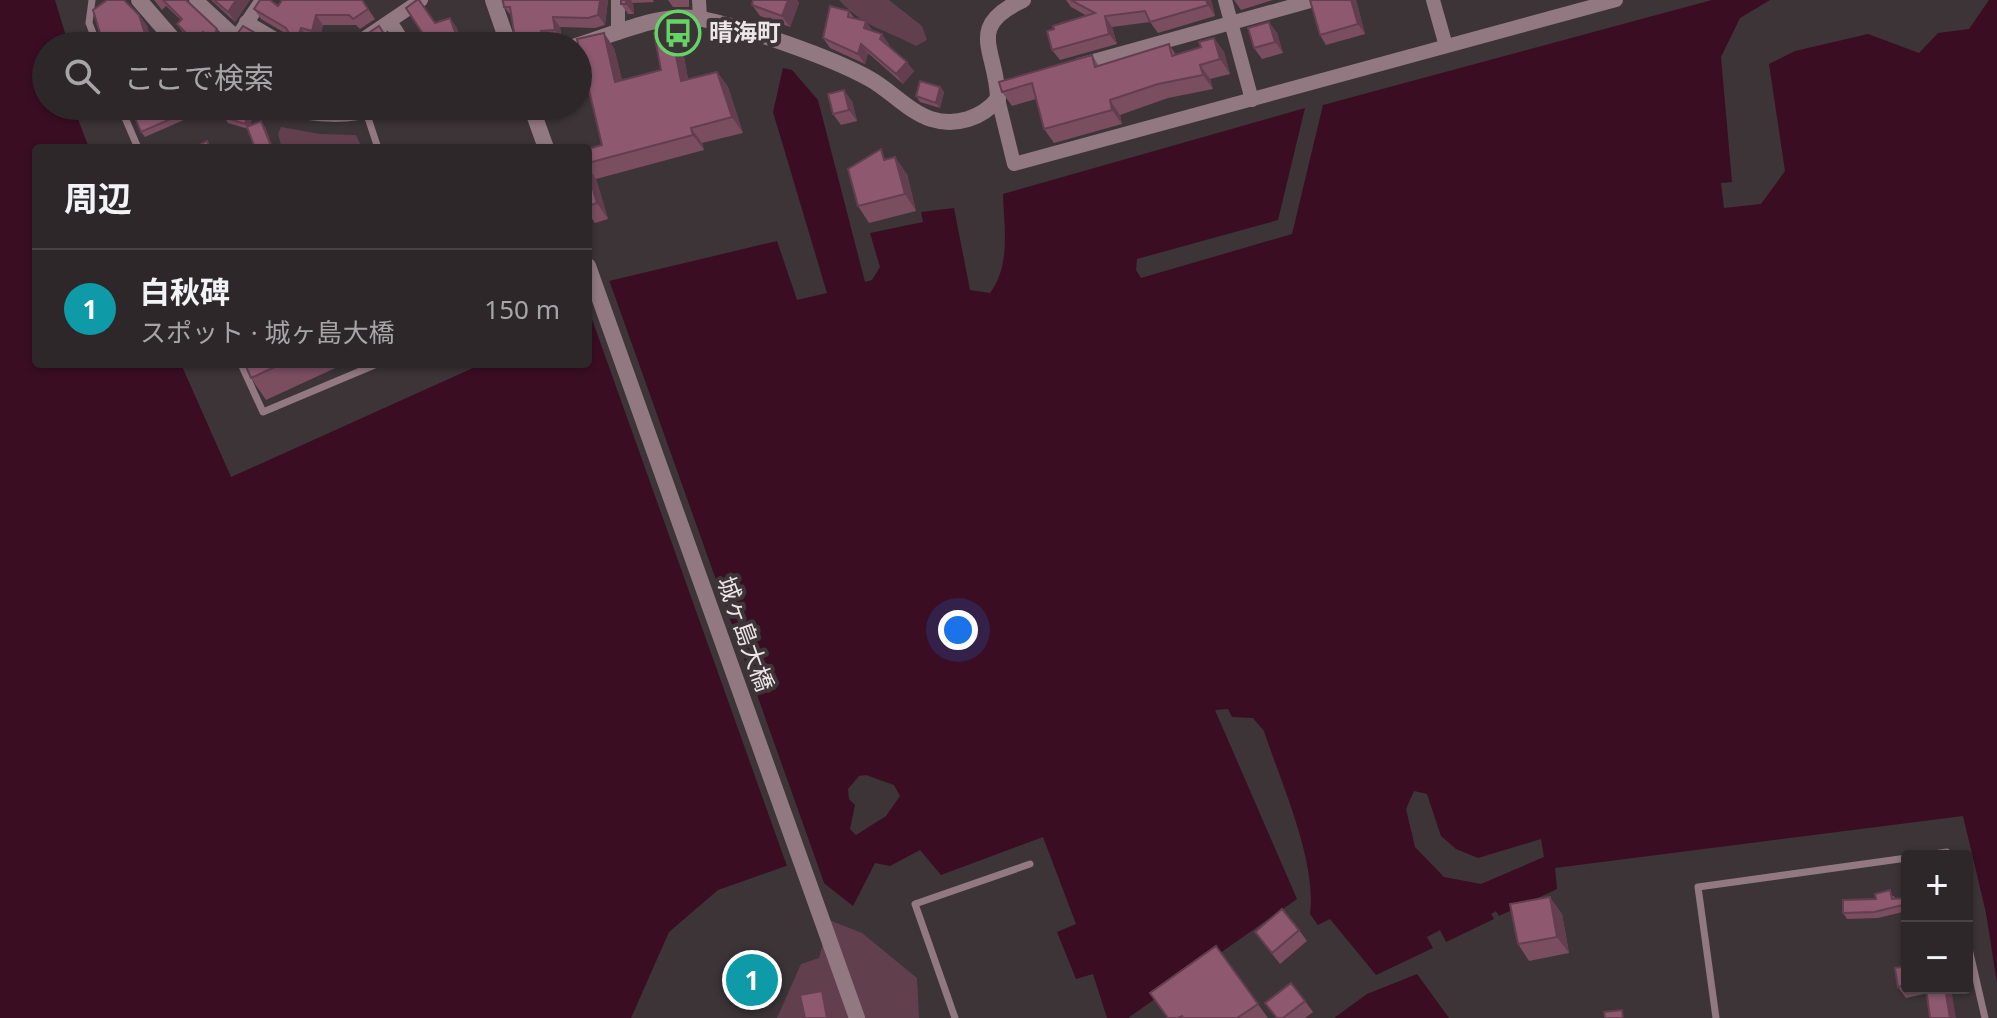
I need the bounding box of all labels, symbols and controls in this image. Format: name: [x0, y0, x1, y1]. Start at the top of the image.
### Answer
bus stop icon: 晴海町: [654, 9, 702, 57]
place label: 晴海町: [709, 15, 781, 48]
search box: [32, 32, 592, 120]
icon: search: [60, 54, 104, 98]
text: ここで検索: [124, 57, 274, 98]
text: 周辺: [64, 175, 132, 221]
text: 白秋碑: [140, 271, 230, 312]
text: 1: [83, 291, 97, 327]
text: 150 m: [484, 291, 560, 327]
text: スポット · 城ヶ島大橋: [140, 314, 395, 350]
street label: 城ヶ島大橋: [710, 571, 782, 696]
your location: [938, 610, 978, 650]
map controls: [1901, 850, 1973, 994]
button: +: [1901, 850, 1973, 922]
button: −: [1901, 922, 1973, 994]
pin: 1: [726, 950, 778, 1010]

